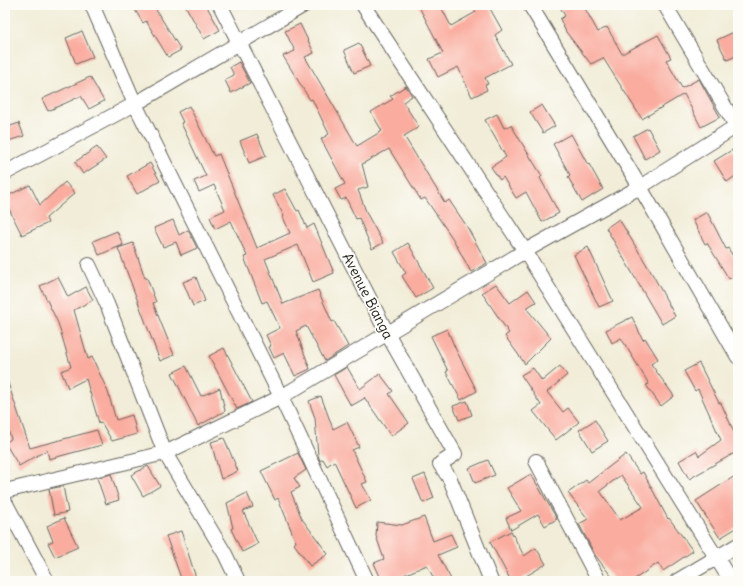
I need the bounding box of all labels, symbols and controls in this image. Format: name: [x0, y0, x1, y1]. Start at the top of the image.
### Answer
street label: Avenue Bianga: [339, 250, 397, 342]

